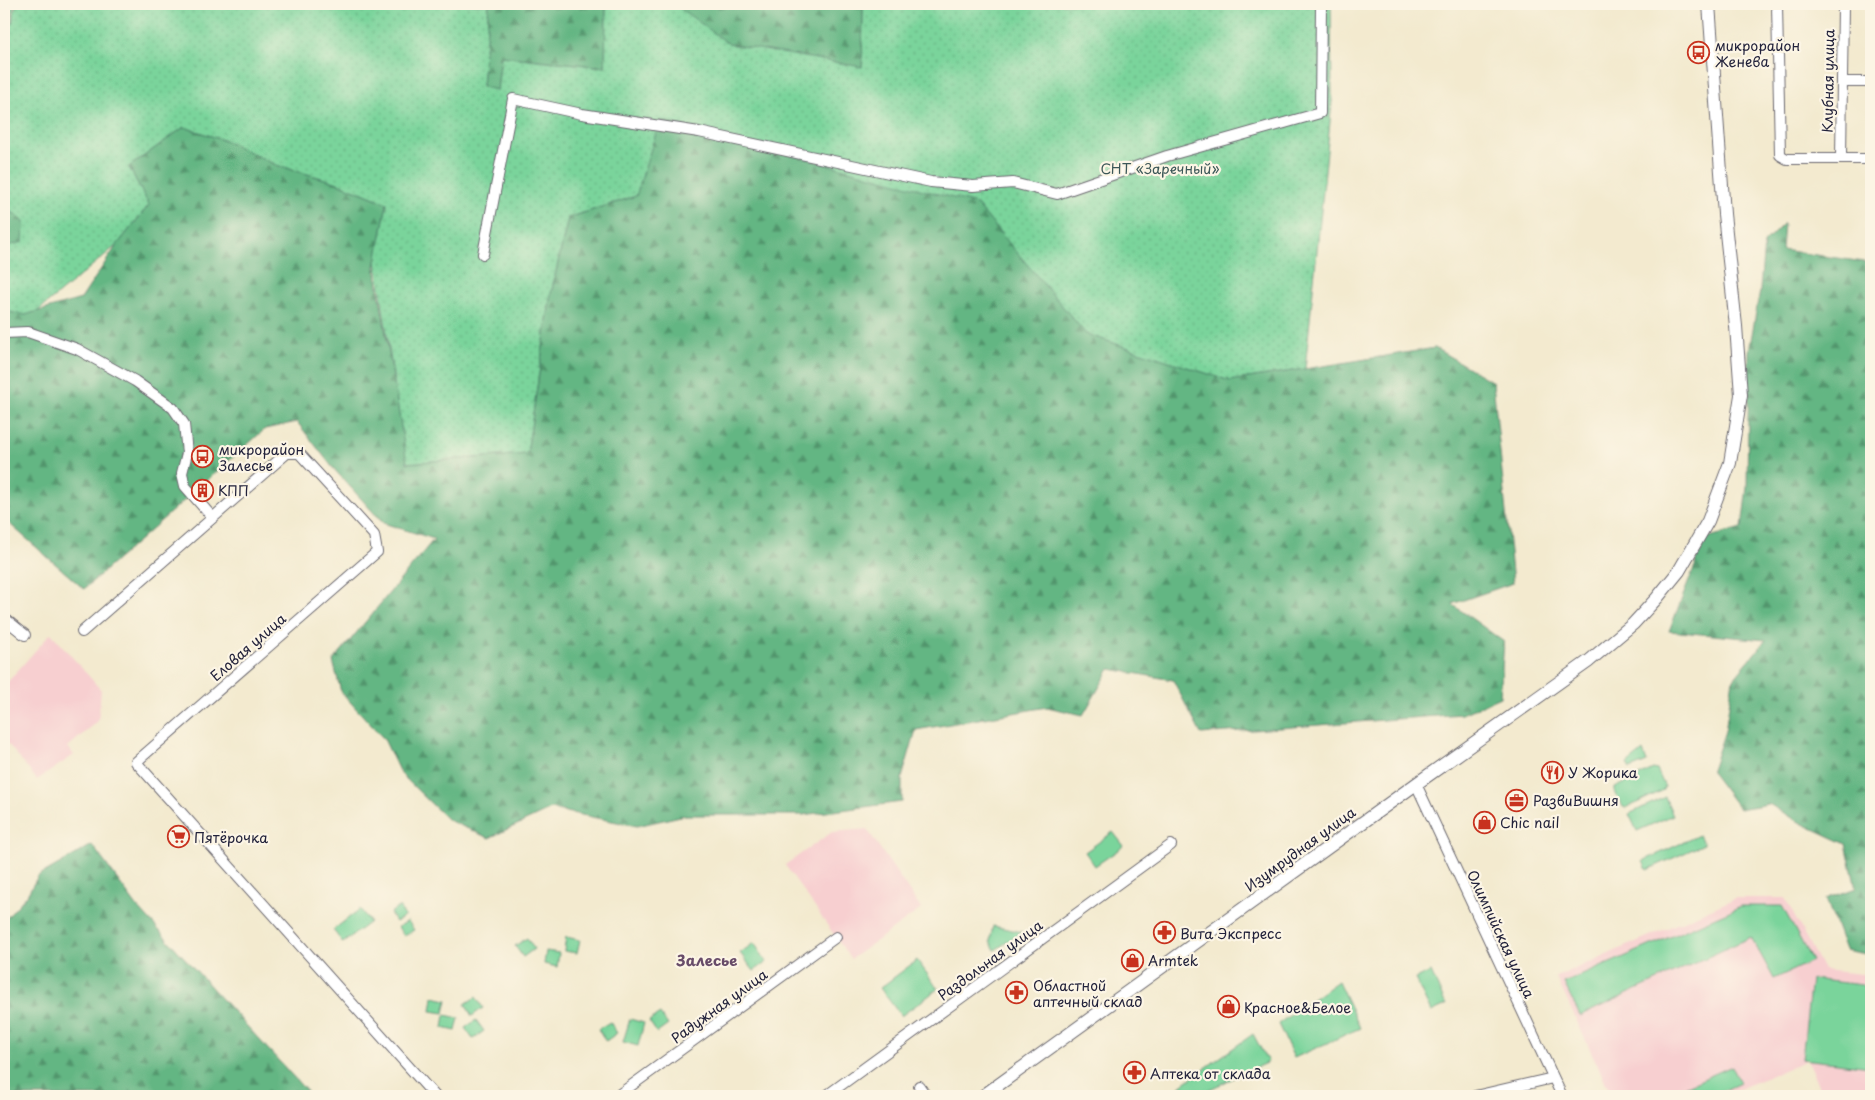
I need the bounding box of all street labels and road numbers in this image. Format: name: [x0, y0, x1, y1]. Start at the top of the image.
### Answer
street label: Клубная улица: [1817, 29, 1839, 133]
street label: Еловая улица: [206, 608, 291, 686]
street label: Изумрудная улица: [1240, 801, 1360, 896]
street label: Олимпийская улица: [1462, 867, 1540, 1002]
street label: Раздольная улица: [933, 915, 1047, 1005]
street label: Радужная улица: [666, 964, 772, 1048]

